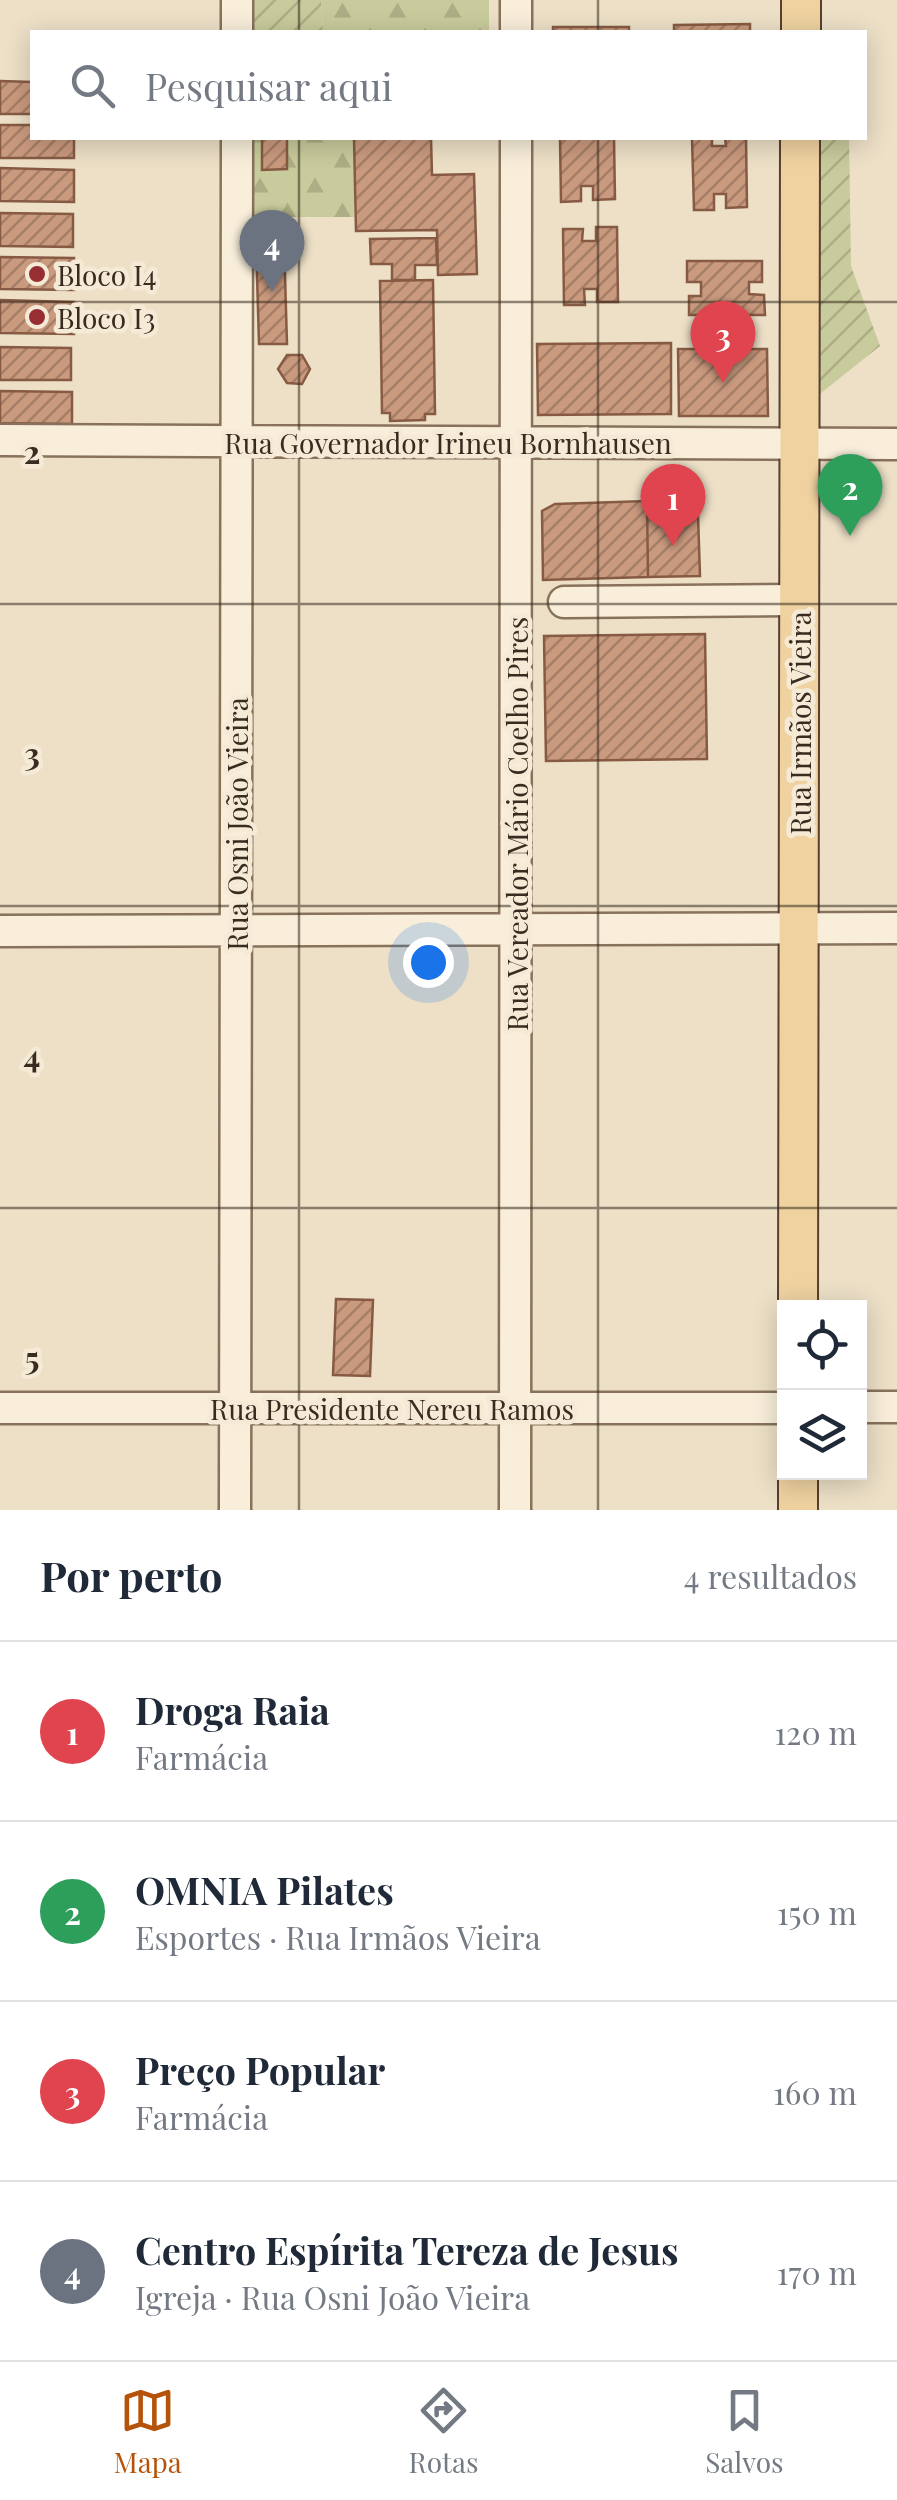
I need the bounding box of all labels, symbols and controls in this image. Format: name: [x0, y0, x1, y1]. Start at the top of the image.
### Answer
search box: [30, 30, 867, 140]
icon: search: [65, 58, 120, 113]
text: Pesquisar aqui: [145, 60, 393, 111]
pin: 4: [240, 210, 304, 292]
place label: Bloco I4: [57, 256, 157, 293]
marker: Bloco I4: [26, 263, 48, 285]
place label: Bloco I3: [57, 299, 155, 336]
pin: 3: [690, 300, 756, 383]
marker: Bloco I3: [26, 306, 48, 328]
street label: Rua Governador Irineu Bornhausen: [224, 424, 672, 461]
text: 2: [24, 429, 40, 472]
pin: 2: [818, 454, 882, 536]
pin: 1: [640, 464, 706, 546]
street label: Rua Irmãos Vieira: [781, 611, 818, 835]
street label: Rua Vereador Mário Coelho Pires: [498, 617, 535, 1031]
street label: Rua Osni João Vieira: [218, 697, 255, 951]
text: 3: [24, 731, 40, 774]
your location: [403, 937, 454, 988]
text: 4: [24, 1033, 40, 1076]
map controls: [777, 1300, 867, 1480]
button: locate: [777, 1300, 867, 1390]
text: 5: [25, 1335, 39, 1378]
street label: Rua Presidente Nereu Ramos: [210, 1390, 574, 1427]
button: layers: [777, 1390, 867, 1480]
text: Por perto: [40, 1547, 223, 1603]
text: 4 resultados: [684, 1554, 857, 1597]
text: Droga Raia: [135, 1684, 330, 1735]
text: 1: [66, 1710, 79, 1753]
text: 120 m: [774, 1710, 857, 1753]
text: Farmácia: [135, 1735, 268, 1778]
text: OMNIA Pilates: [135, 1864, 394, 1915]
text: 2: [64, 1890, 81, 1933]
text: 150 m: [777, 1890, 857, 1933]
text: Esportes · Rua Irmãos Vieira: [135, 1915, 541, 1958]
text: Preço Popular: [135, 2044, 385, 2095]
text: 3: [65, 2070, 80, 2113]
text: 160 m: [773, 2070, 857, 2113]
text: Farmácia: [135, 2095, 268, 2138]
text: Centro Espírita Tereza de Jesus: [135, 2224, 679, 2275]
text: 4: [64, 2250, 81, 2293]
text: 170 m: [777, 2250, 857, 2293]
text: Igreja · Rua Osni João Vieira: [135, 2275, 530, 2318]
tab: Mapa: [113, 2383, 182, 2480]
tab: Rotas: [409, 2383, 478, 2480]
tab: Salvos: [705, 2383, 784, 2480]

